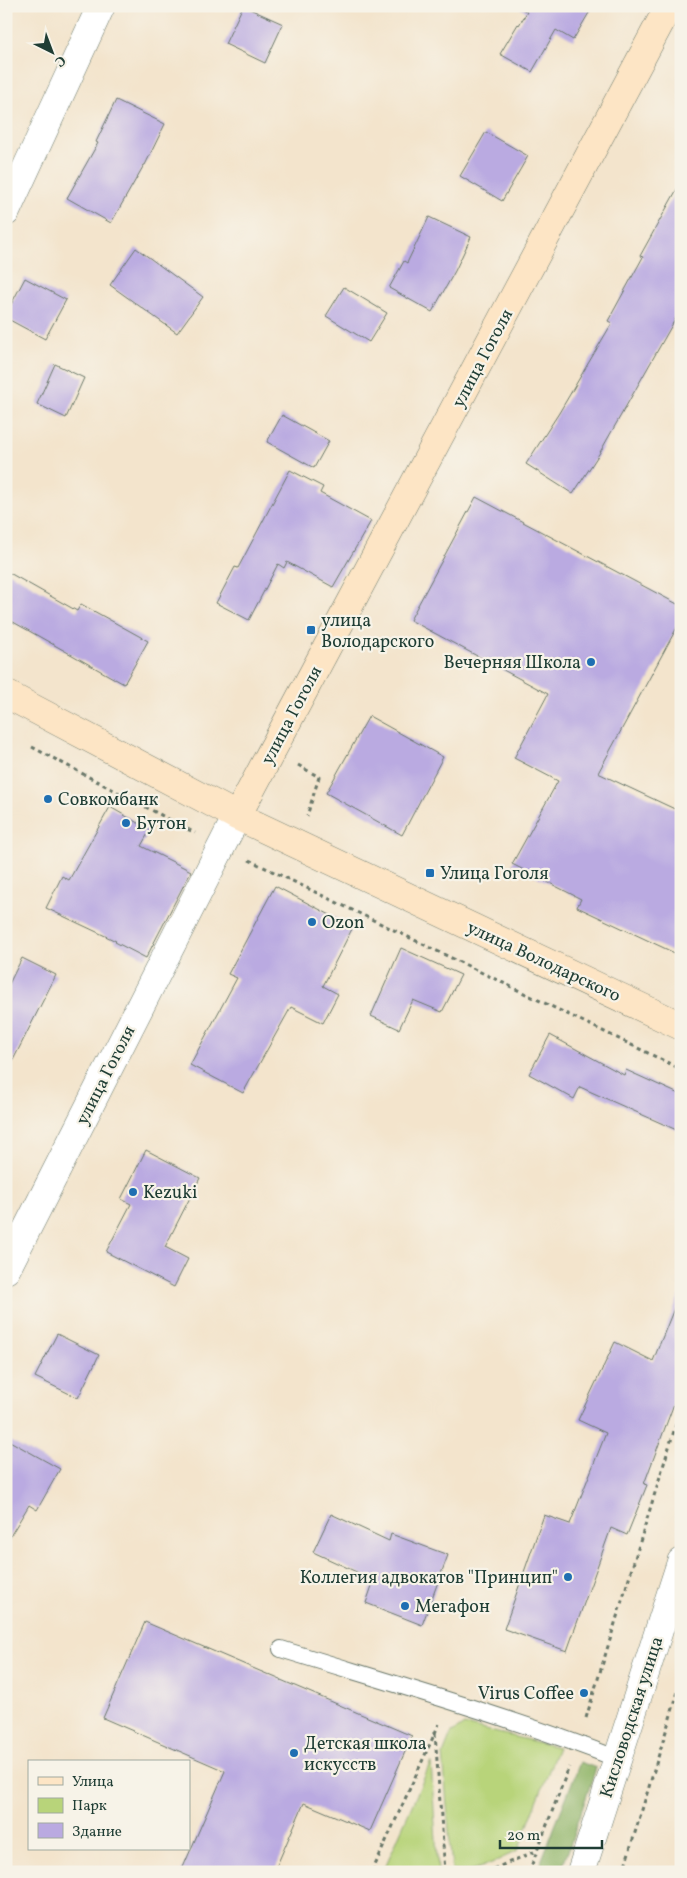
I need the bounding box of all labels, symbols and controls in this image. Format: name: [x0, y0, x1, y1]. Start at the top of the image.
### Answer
north arrow: [28, 28, 78, 78]
text: С: [50, 50, 69, 71]
street label: улица Гоголя: [447, 305, 520, 413]
place label: улица Володарского: [321, 609, 434, 655]
marker: улица Володарского: [305, 624, 317, 636]
place label: Вечерняя Школа: [444, 651, 581, 676]
marker: Вечерняя Школа: [585, 656, 597, 668]
street label: улица Гоголя: [256, 662, 329, 770]
place label: Совкомбанк: [58, 788, 159, 813]
marker: Совкомбанк: [42, 793, 54, 805]
place label: Бутон: [136, 812, 187, 837]
marker: Бутон: [120, 817, 132, 829]
place label: Улица Гоголя: [440, 862, 549, 887]
marker: Улица Гоголя: [424, 867, 436, 879]
place label: Ozon: [322, 911, 365, 936]
marker: Ozon: [306, 916, 318, 928]
street label: улица Володарского: [462, 916, 624, 1009]
street label: улица Гоголя: [71, 1022, 142, 1130]
place label: Kezuki: [143, 1181, 197, 1206]
marker: Kezuki: [127, 1186, 139, 1198]
place label: Коллегия адвокатов "Принцип": [300, 1566, 558, 1591]
marker: Коллегия адвокатов "Принцип": [562, 1571, 574, 1583]
place label: Мегафон: [415, 1595, 490, 1620]
marker: Мегафон: [399, 1600, 411, 1612]
street label: Кисловодская улица: [594, 1633, 670, 1802]
place label: Virus Coffee: [478, 1682, 574, 1707]
marker: Virus Coffee: [578, 1687, 590, 1699]
place label: Детская школа искусств: [304, 1732, 427, 1778]
marker: Детская школа искусств: [288, 1747, 300, 1759]
legend: [28, 1760, 190, 1850]
text: Улица: [72, 1772, 114, 1793]
text: Парк: [72, 1796, 107, 1817]
scale bar: [500, 1818, 602, 1850]
text: Здание: [72, 1822, 122, 1843]
text: 20 m: [507, 1826, 540, 1847]

